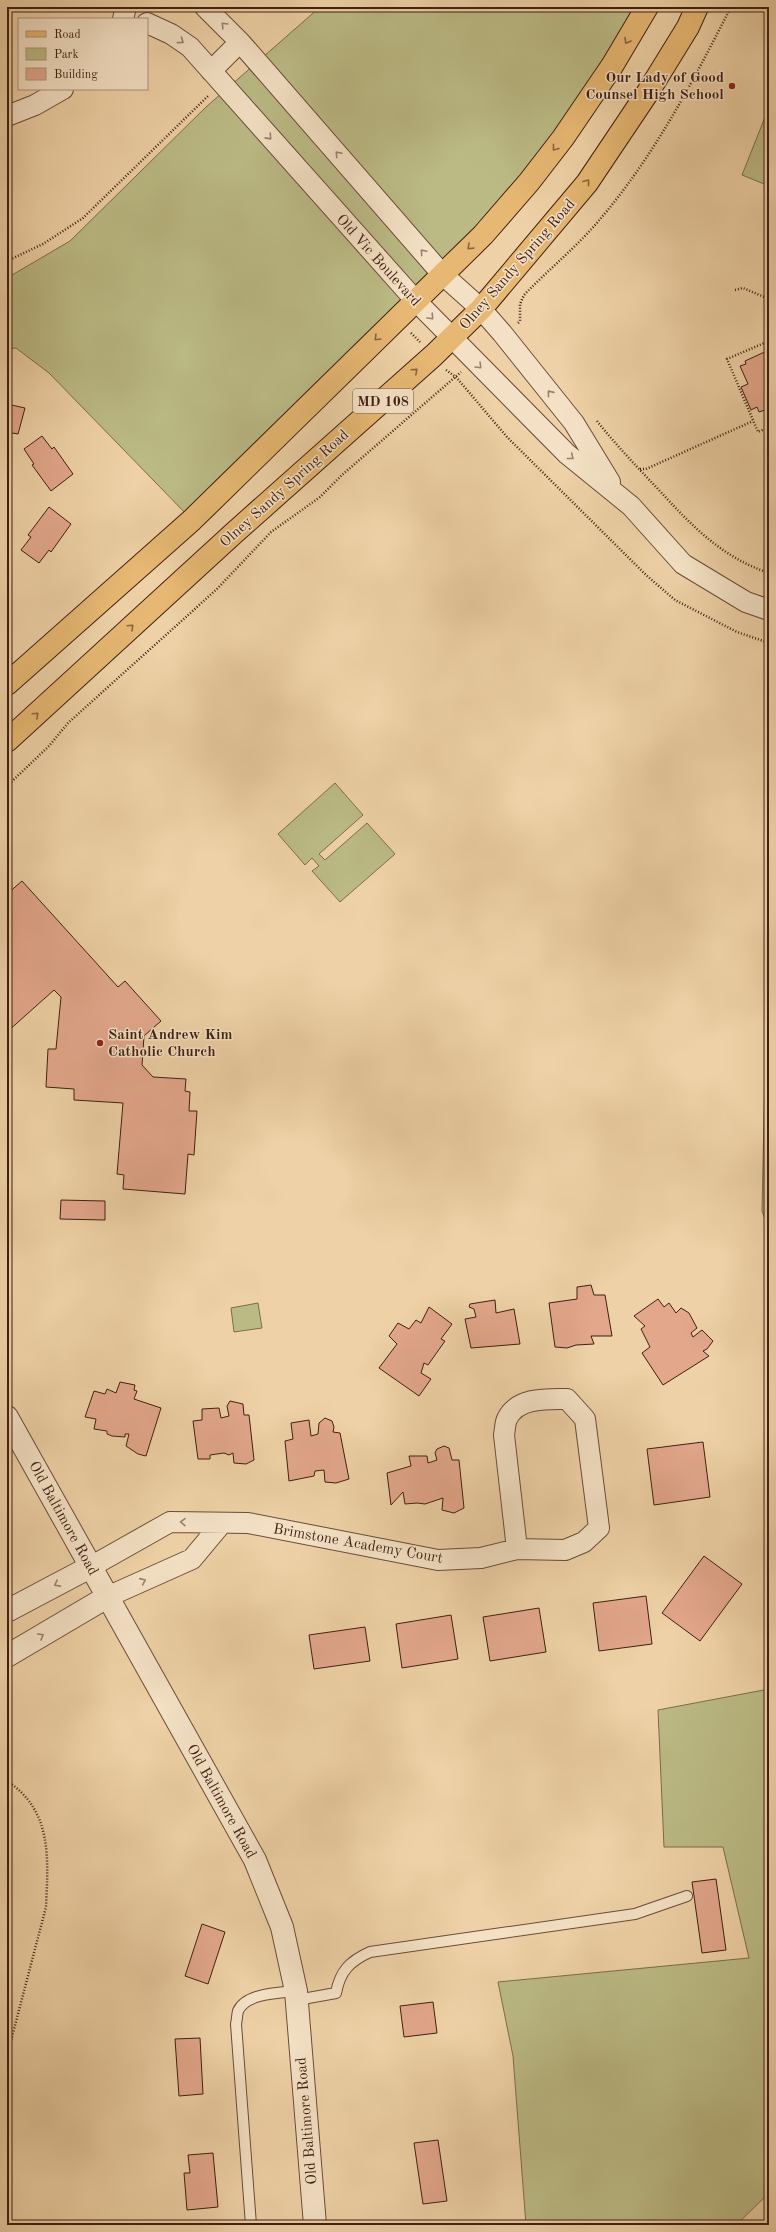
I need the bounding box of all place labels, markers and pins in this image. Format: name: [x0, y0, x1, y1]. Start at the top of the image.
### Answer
place label: Our Lady of Good Counsel High School: [585, 71, 724, 103]
marker: Our Lady of Good Counsel High School: [727, 81, 737, 91]
place label: Saint Andrew Kim Catholic Church: [108, 1028, 233, 1060]
marker: Saint Andrew Kim Catholic Church: [95, 1038, 105, 1048]

